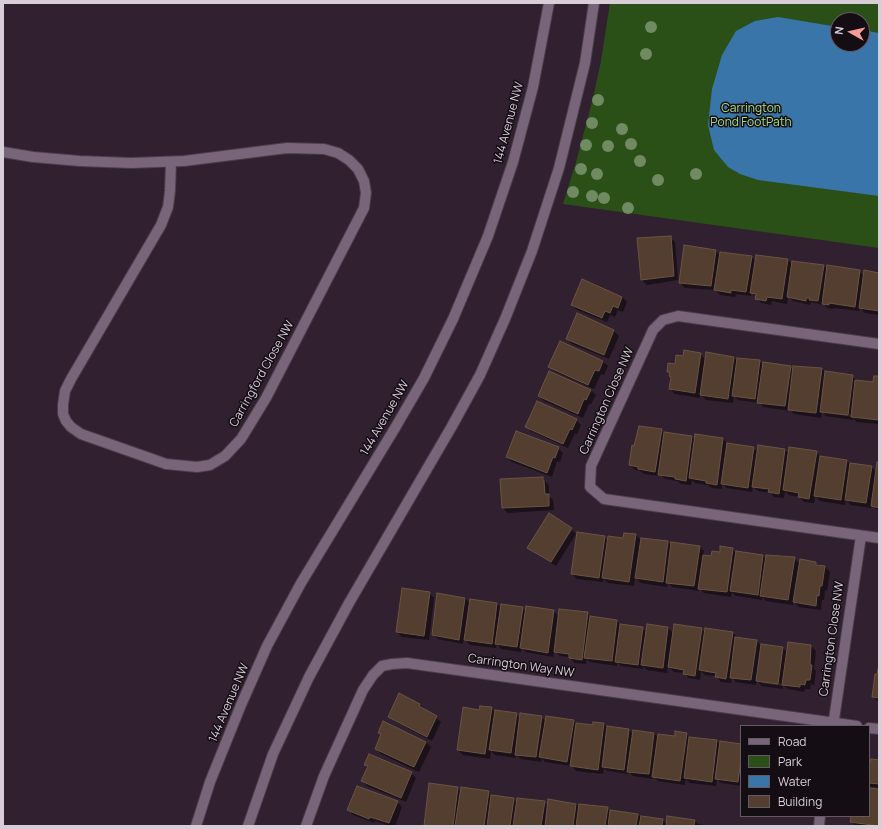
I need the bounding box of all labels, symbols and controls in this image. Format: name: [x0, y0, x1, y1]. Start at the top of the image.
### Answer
north arrow: [830, 12, 870, 52]
text: N: [831, 25, 847, 35]
street label: 144 Avenue NW: [491, 80, 527, 166]
park label: Carrington Pond FootPath: [710, 102, 792, 130]
street label: Carringford Close NW: [227, 318, 297, 430]
street label: Carrington Close NW: [577, 345, 637, 457]
street label: 144 Avenue NW: [358, 378, 412, 458]
street label: Carrington Close NW: [817, 581, 847, 697]
street label: Carrington Way NW: [467, 651, 575, 681]
street label: 144 Avenue NW: [206, 661, 252, 745]
legend: [740, 725, 870, 817]
text: Road: [778, 733, 806, 750]
text: Park: [778, 753, 802, 770]
text: Water: [778, 773, 811, 790]
text: Building: [778, 793, 822, 810]

